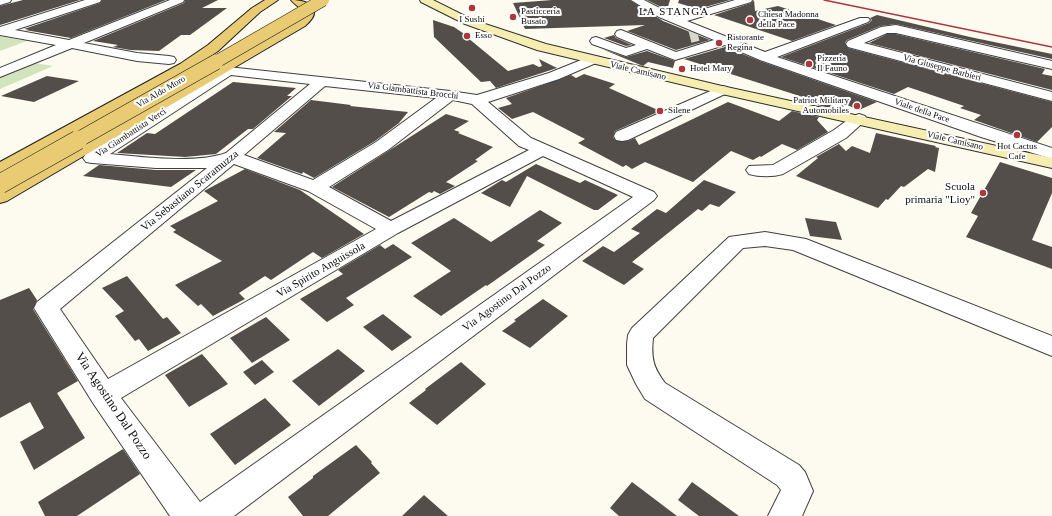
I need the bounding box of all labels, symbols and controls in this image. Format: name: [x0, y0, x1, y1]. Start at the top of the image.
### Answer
marker: I Sushi: [467, 3, 477, 13]
district label: LA STANGA: [639, 5, 709, 19]
place label: Pasticceria Busato: [521, 7, 560, 28]
place label: Chiesa Madonna della Pace: [758, 10, 819, 31]
marker: Pasticceria Busato: [508, 12, 518, 22]
place label: I Sushi: [459, 15, 485, 25]
marker: Chiesa Madonna della Pace: [745, 15, 755, 25]
marker: Esso: [462, 31, 472, 41]
place label: Esso: [475, 31, 492, 41]
place label: Ristorante Regina: [727, 33, 764, 54]
marker: Ristorante Regina: [714, 38, 724, 48]
street label: Via Giuseppe Barbieri: [902, 52, 982, 84]
place label: Pizzeria Il Fauno: [817, 54, 847, 75]
street label: Viale Camisano: [609, 59, 667, 83]
marker: Pizzeria Il Fauno: [804, 59, 814, 69]
marker: Hotel Mary: [677, 64, 687, 74]
place label: Hotel Mary: [690, 64, 732, 74]
street label: Via Aldo Moro: [135, 74, 187, 110]
street label: Via Giambattista Brocchi: [367, 80, 459, 102]
place label: Patriot Military Automobiles: [793, 96, 849, 117]
street label: Viale della Pace: [893, 96, 951, 126]
marker: Patriot Military Automobiles: [852, 101, 862, 111]
street label: Via Giambattista Verci: [94, 106, 168, 160]
marker: Silene: [655, 106, 665, 116]
place label: Silene: [668, 106, 690, 116]
street label: Viale Camisano: [926, 129, 984, 153]
marker: Hot Cactus Cafe: [1012, 130, 1022, 140]
place label: Hot Cactus Cafe: [997, 142, 1037, 163]
street label: Via Sebastiano Scaramuzza: [139, 148, 241, 234]
place label: Scuola primaria "Lioy": [905, 180, 975, 206]
marker: Scuola primaria "Lioy": [978, 188, 988, 198]
street label: Via Spirito Anguissola: [274, 239, 368, 301]
street label: Via Agostino Dal Pozzo: [460, 261, 554, 335]
street label: Via Agostino Dal Pozzo: [71, 349, 155, 463]

